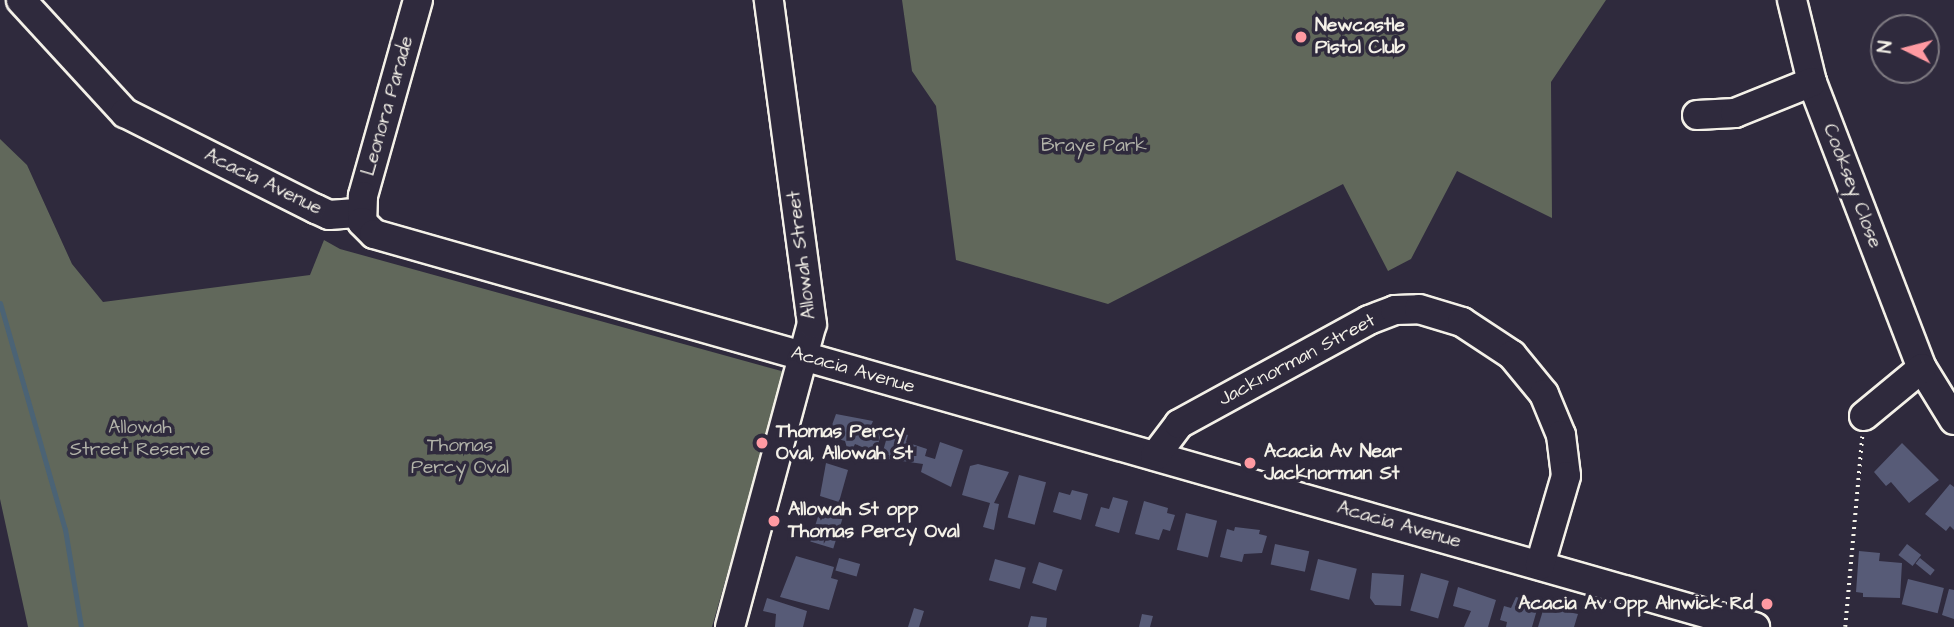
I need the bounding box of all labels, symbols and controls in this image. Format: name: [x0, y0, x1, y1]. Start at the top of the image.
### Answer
north arrow: [1870, 14, 1940, 84]
place label: Newcastle Pistol Club: [1315, 15, 1405, 59]
marker: Newcastle Pistol Club: [1293, 29, 1309, 45]
street label: Leonora Parade: [357, 34, 419, 178]
text: N: [1872, 40, 1900, 54]
street label: Cooksey Close: [1818, 121, 1886, 251]
park label: Braye Park: [1041, 135, 1147, 157]
street label: Acacia Avenue: [201, 144, 325, 220]
street label: Allowah Street: [783, 189, 821, 321]
street label: Jacknorman Street: [1215, 309, 1379, 411]
street label: Acacia Avenue: [788, 341, 918, 399]
park label: Allowah Street Reserve: [70, 417, 210, 461]
place label: Thomas Percy Oval, Allowah St: [776, 421, 913, 465]
park label: Thomas Percy Oval: [411, 435, 509, 479]
marker: Thomas Percy Oval, Allowah St: [754, 435, 770, 451]
place label: Acacia Av Near Jacknorman St: [1264, 441, 1402, 485]
marker: Acacia Av Near Jacknorman St: [1242, 455, 1258, 471]
street label: Acacia Avenue: [1334, 496, 1464, 554]
place label: Allowah St opp Thomas Percy Oval: [788, 499, 960, 543]
marker: Allowah St opp Thomas Percy Oval: [766, 513, 782, 529]
place label: Acacia Av Opp Alnwick Rd: [1518, 593, 1753, 615]
marker: Acacia Av Opp Alnwick Rd: [1759, 596, 1775, 612]

